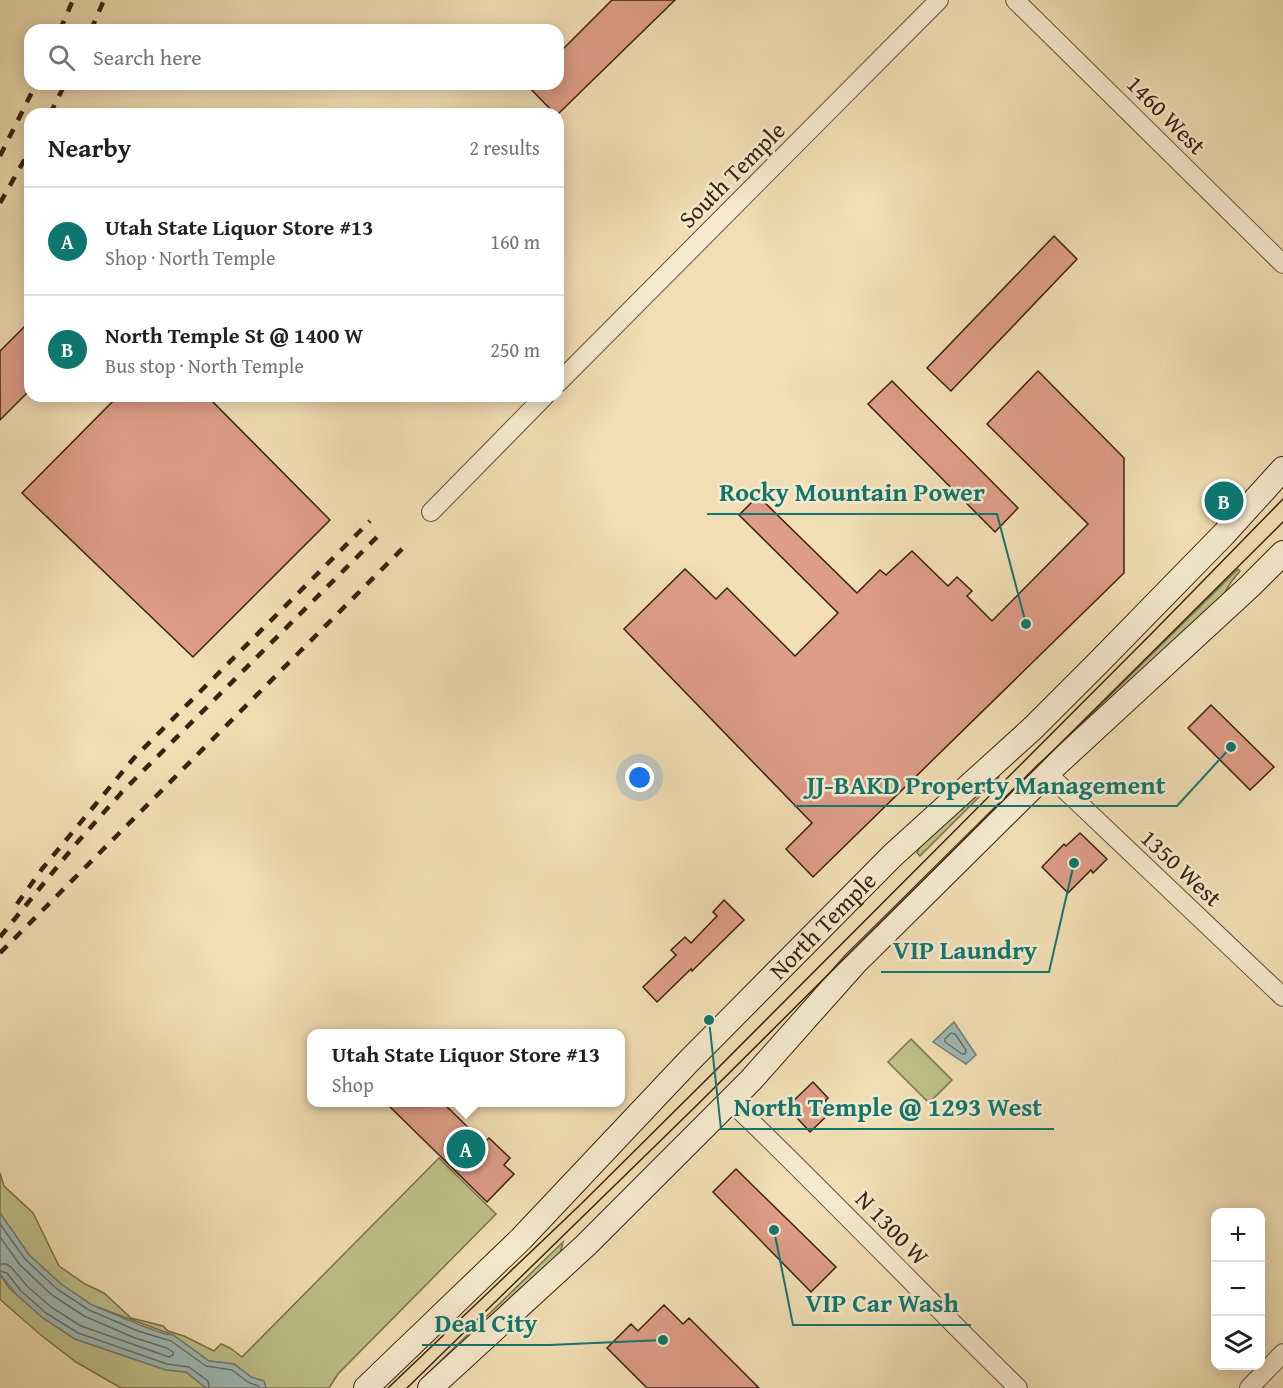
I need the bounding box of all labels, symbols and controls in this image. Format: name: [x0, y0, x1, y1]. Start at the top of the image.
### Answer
search box: [24, 24, 564, 90]
icon: search: [45, 41, 78, 74]
text: Search here: [93, 41, 202, 73]
street label: 1460 West: [1119, 67, 1215, 163]
street label: South Temple: [670, 113, 793, 236]
text: Nearby: [48, 128, 131, 167]
text: 2 results: [469, 133, 540, 162]
text: Utah State Liquor Store #13: [105, 211, 373, 243]
text: A: [61, 227, 74, 256]
text: 160 m: [490, 227, 540, 256]
text: Shop · North Temple: [105, 243, 275, 272]
text: North Temple St @ 1400 W: [105, 319, 363, 351]
text: B: [61, 335, 74, 364]
text: 250 m: [490, 335, 540, 364]
text: Bus stop · North Temple: [105, 351, 304, 380]
callout: Rocky Mountain Power: [707, 470, 997, 514]
text: Rocky Mountain Power: [719, 472, 985, 511]
pin: B: [1204, 478, 1244, 524]
callout: JJ-BAKD Property Management: [794, 762, 1177, 806]
your location: [625, 763, 654, 792]
text: JJ-BAKD Property Management: [802, 765, 1166, 804]
street label: 1350 West: [1133, 821, 1230, 915]
street label: North Temple: [761, 864, 884, 987]
callout: VIP Laundry: [881, 928, 1049, 972]
text: VIP Laundry: [893, 930, 1038, 969]
popup: [307, 1029, 625, 1107]
text: Utah State Liquor Store #13: [332, 1038, 600, 1070]
text: Shop: [332, 1070, 374, 1099]
callout: North Temple @ 1293 West: [721, 1085, 1054, 1129]
text: North Temple @ 1293 West: [734, 1087, 1042, 1126]
pin: A: [446, 1126, 486, 1172]
street label: N 1300 W: [848, 1182, 938, 1274]
map controls: [1211, 1208, 1265, 1370]
button: +: [1211, 1208, 1265, 1262]
button: −: [1211, 1262, 1265, 1316]
callout: VIP Car Wash: [793, 1281, 971, 1325]
text: VIP Car Wash: [805, 1283, 959, 1322]
callout: Deal City: [422, 1301, 549, 1345]
text: Deal City: [435, 1303, 538, 1342]
button: layers: [1211, 1316, 1265, 1370]

